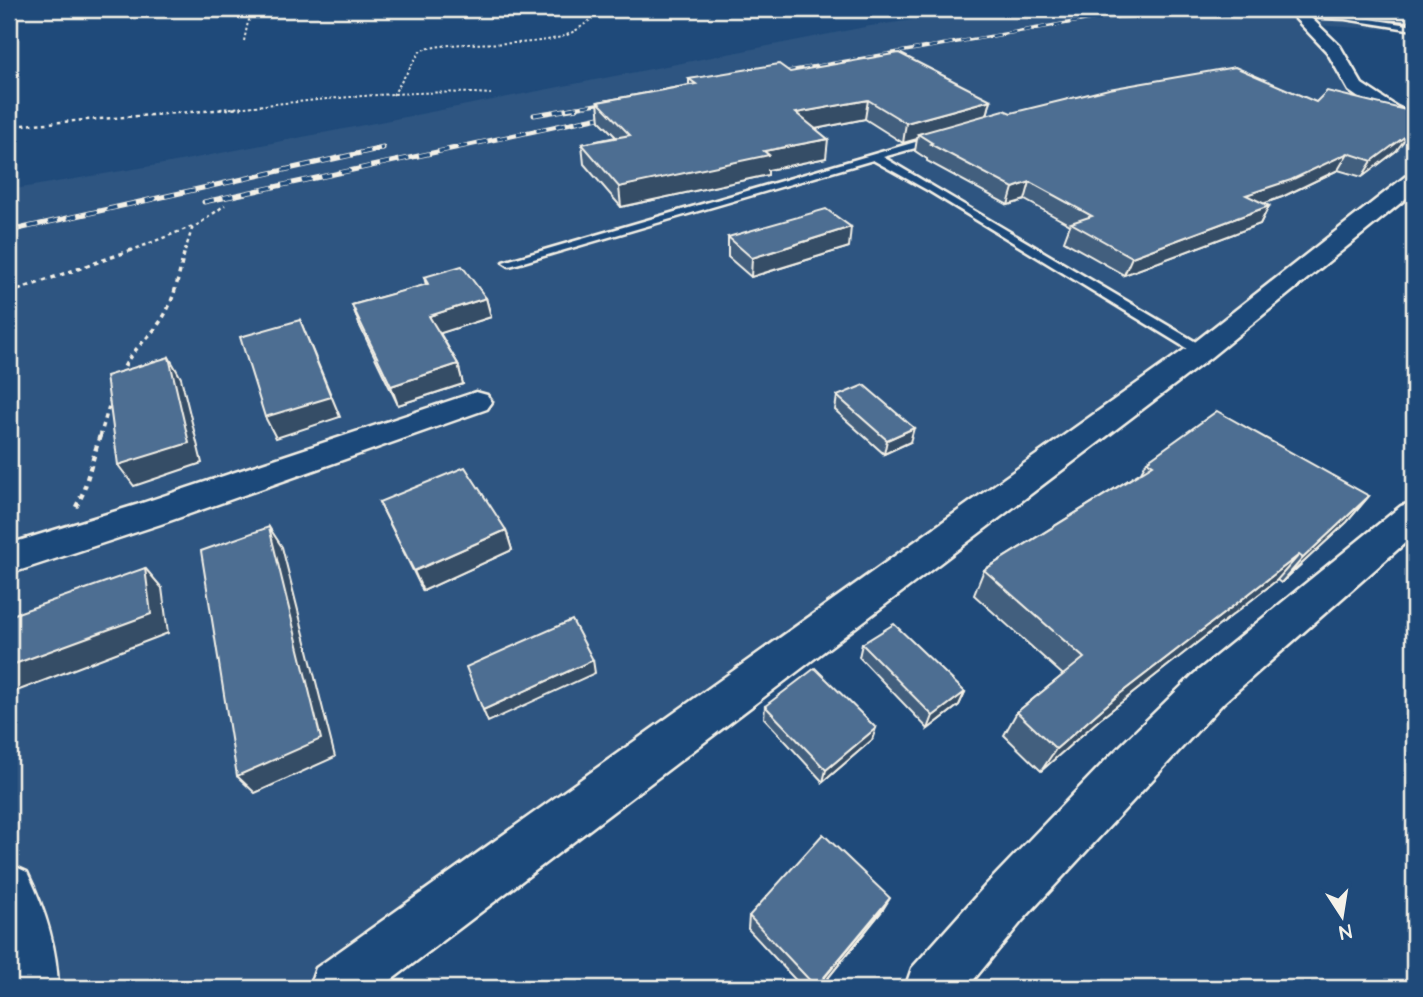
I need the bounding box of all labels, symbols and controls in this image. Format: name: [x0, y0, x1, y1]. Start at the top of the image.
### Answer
north arrow: [1308, 881, 1378, 951]
text: N: [1337, 917, 1354, 946]

